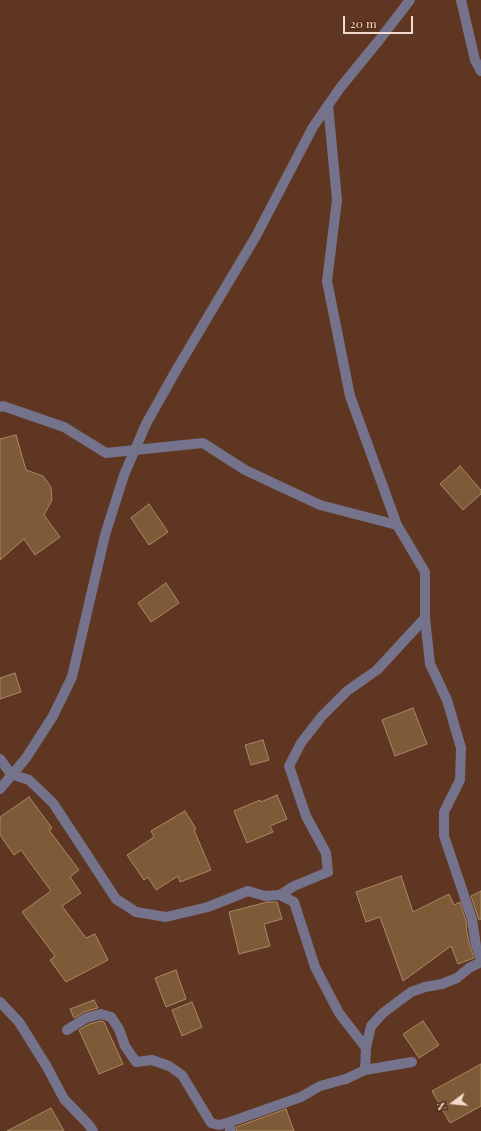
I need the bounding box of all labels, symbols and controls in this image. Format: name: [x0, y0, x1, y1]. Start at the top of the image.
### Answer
scale bar: [345, 8, 415, 34]
text: 20 m: [350, 15, 377, 31]
north arrow: [433, 1083, 473, 1123]
text: N: [433, 1101, 449, 1112]

